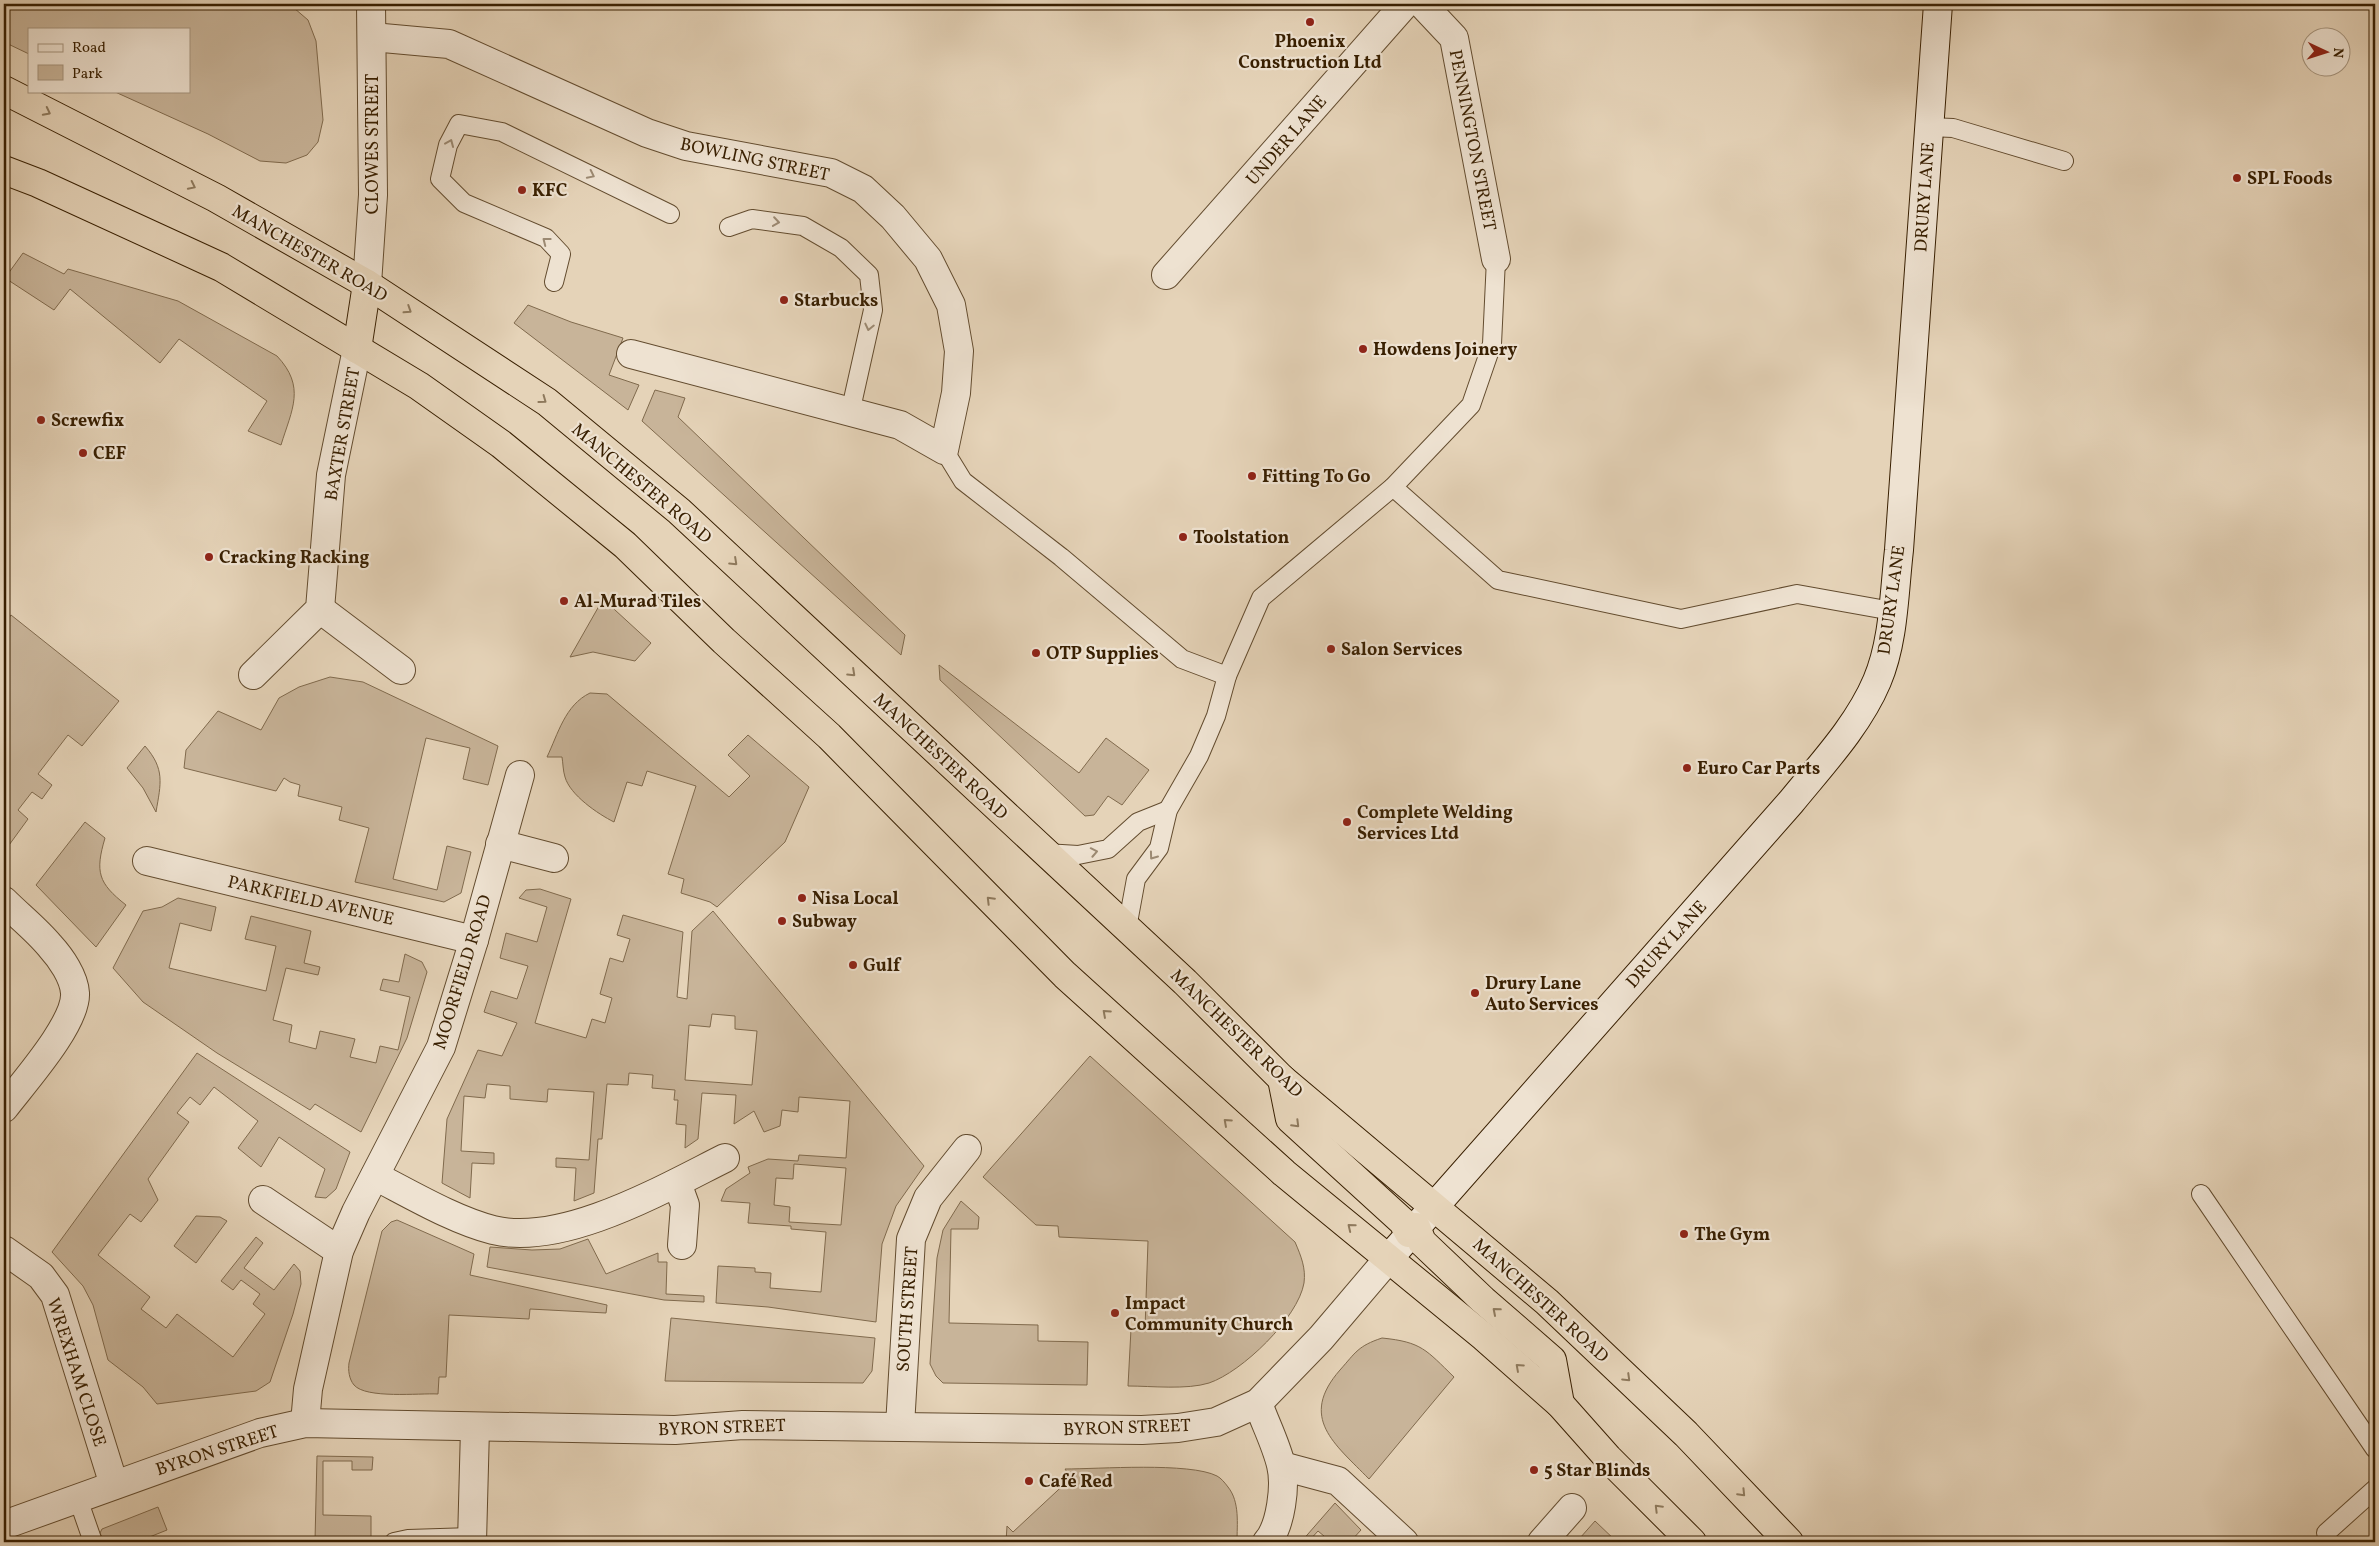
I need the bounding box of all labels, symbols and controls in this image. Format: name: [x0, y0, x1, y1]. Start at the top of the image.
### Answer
marker: Phoenix Construction Ltd: [1304, 16, 1316, 28]
legend: [28, 28, 190, 92]
north arrow: [2302, 28, 2352, 78]
place label: Phoenix Construction Ltd: [1238, 30, 1382, 76]
text: Road: [72, 38, 106, 59]
text: N: [2328, 47, 2347, 59]
street label: PENNINGTON STREET: [1442, 48, 1501, 233]
text: Park: [72, 64, 103, 85]
street label: CLOWES STREET: [361, 73, 386, 214]
street label: UNDER LANE: [1241, 90, 1334, 192]
one-way arrow: [42, 106, 51, 117]
street label: BOWLING STREET: [678, 132, 832, 189]
one-way arrow: [444, 139, 455, 148]
street label: DRURY LANE: [1909, 141, 1942, 253]
place label: SPL Foods: [2247, 167, 2333, 192]
one-way arrow: [586, 169, 595, 179]
marker: SPL Foods: [2231, 172, 2243, 184]
place label: KFC: [532, 179, 567, 204]
one-way arrow: [187, 180, 196, 190]
marker: KFC: [516, 184, 528, 196]
street label: MANCHESTER ROAD: [227, 200, 392, 309]
one-way arrow: [771, 217, 780, 227]
one-way arrow: [543, 238, 552, 246]
place label: Starbucks: [794, 289, 878, 314]
marker: Starbucks: [778, 294, 790, 306]
one-way arrow: [403, 304, 412, 314]
one-way arrow: [865, 322, 875, 331]
place label: Howdens Joinery: [1373, 338, 1517, 363]
marker: Howdens Joinery: [1357, 343, 1369, 355]
street label: BAXTER STREET: [319, 365, 368, 503]
one-way arrow: [537, 394, 547, 403]
place label: Screwfix: [51, 409, 124, 434]
marker: Screwfix: [35, 414, 47, 426]
street label: MANCHESTER ROAD: [566, 418, 716, 550]
place label: CEF: [93, 442, 127, 467]
marker: CEF: [77, 447, 89, 459]
place label: Fitting To Go: [1262, 465, 1371, 490]
marker: Fitting To Go: [1246, 470, 1258, 482]
place label: Toolstation: [1193, 526, 1289, 551]
marker: Toolstation: [1177, 531, 1189, 543]
street label: DRURY LANE: [1872, 544, 1913, 657]
place label: Cracking Racking: [219, 546, 369, 571]
marker: Cracking Racking: [203, 551, 215, 563]
one-way arrow: [728, 556, 737, 565]
place label: Al-Murad Tiles: [574, 590, 701, 615]
marker: Al-Murad Tiles: [558, 595, 570, 607]
place label: Salon Services: [1341, 638, 1462, 663]
place label: OTP Supplies: [1046, 642, 1159, 667]
marker: Salon Services: [1325, 643, 1337, 655]
marker: OTP Supplies: [1030, 647, 1042, 659]
one-way arrow: [847, 667, 856, 676]
street label: MANCHESTER ROAD: [867, 688, 1013, 826]
place label: Euro Car Parts: [1697, 757, 1820, 782]
marker: Euro Car Parts: [1681, 762, 1693, 774]
place label: Complete Welding Services Ltd: [1357, 801, 1513, 847]
marker: Complete Welding Services Ltd: [1341, 816, 1353, 828]
one-way arrow: [1089, 847, 1098, 858]
one-way arrow: [1150, 850, 1160, 859]
street label: PARKFIELD AVENUE: [225, 870, 397, 933]
place label: Nisa Local: [812, 887, 899, 912]
street label: MOORFIELD ROAD: [428, 892, 499, 1053]
marker: Nisa Local: [796, 892, 808, 904]
one-way arrow: [987, 896, 996, 905]
street label: DRURY LANE: [1621, 896, 1713, 994]
place label: Subway: [792, 910, 857, 935]
marker: Subway: [776, 915, 788, 927]
place label: Gulf: [863, 954, 902, 979]
marker: Gulf: [847, 959, 859, 971]
street label: MANCHESTER ROAD: [1164, 964, 1308, 1104]
place label: Drury Lane Auto Services: [1485, 972, 1599, 1018]
marker: Drury Lane Auto Services: [1469, 987, 1481, 999]
one-way arrow: [1103, 1010, 1112, 1019]
one-way arrow: [1290, 1118, 1299, 1127]
one-way arrow: [1223, 1119, 1232, 1128]
place label: The Gym: [1694, 1223, 1770, 1248]
one-way arrow: [1347, 1224, 1356, 1233]
marker: The Gym: [1678, 1228, 1690, 1240]
street label: MANCHESTER ROAD: [1466, 1233, 1614, 1369]
street label: SOUTH STREET: [892, 1245, 925, 1373]
place label: Impact Community Church: [1125, 1292, 1293, 1338]
street label: WREXHAM CLOSE: [40, 1295, 112, 1450]
marker: Impact Community Church: [1109, 1307, 1121, 1319]
one-way arrow: [1493, 1309, 1502, 1317]
one-way arrow: [1516, 1365, 1525, 1373]
one-way arrow: [1621, 1372, 1630, 1381]
street label: BYRON STREET: [658, 1414, 787, 1443]
street label: BYRON STREET: [1063, 1414, 1192, 1443]
street label: BYRON STREET: [153, 1420, 283, 1483]
place label: 5 Star Blinds: [1544, 1459, 1650, 1484]
marker: 5 Star Blinds: [1528, 1464, 1540, 1476]
place label: Café Red: [1039, 1470, 1113, 1495]
marker: Café Red: [1023, 1475, 1035, 1487]
one-way arrow: [1736, 1487, 1745, 1496]
one-way arrow: [1654, 1505, 1663, 1514]

